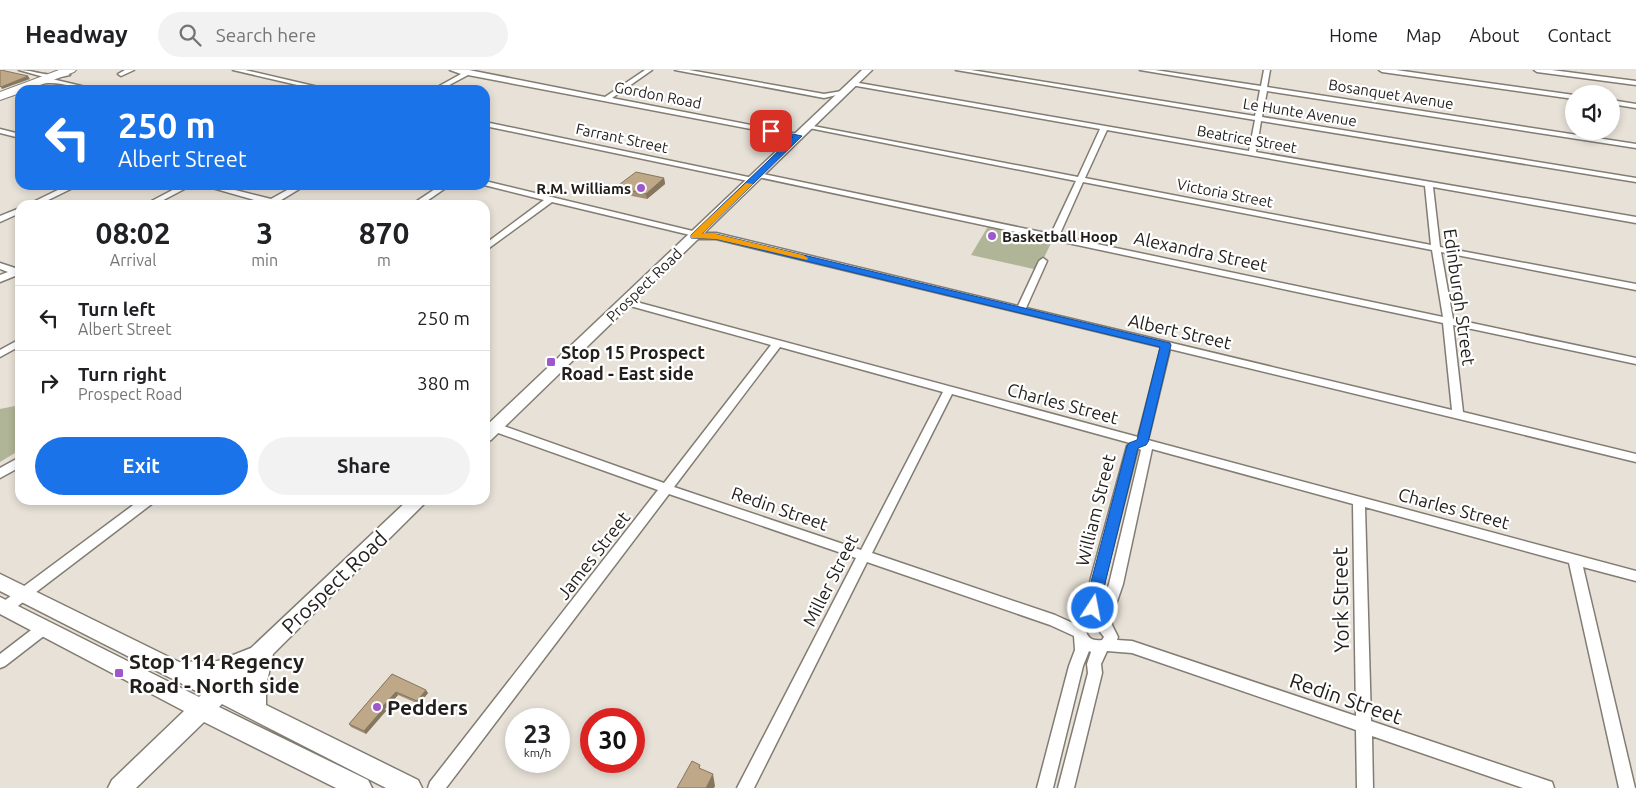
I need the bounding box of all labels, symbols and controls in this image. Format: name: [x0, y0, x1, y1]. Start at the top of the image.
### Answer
search box: [158, 12, 508, 57]
text: Headway: [25, 21, 128, 48]
icon: search: [176, 21, 204, 49]
text: Search here: [216, 24, 316, 46]
text: Home: [1329, 25, 1378, 45]
text: Map: [1406, 25, 1441, 45]
text: About: [1469, 25, 1519, 45]
text: Contact: [1547, 25, 1611, 45]
street label: Bosanquet Avenue: [1327, 76, 1455, 112]
street label: Gordon Road: [613, 78, 703, 112]
map controls: [1565, 85, 1620, 140]
button: sound: [1565, 85, 1620, 140]
street label: Le Hunte Avenue: [1242, 95, 1358, 129]
icon: left: [35, 105, 100, 170]
text: 250 m: [118, 105, 216, 145]
pin: [750, 110, 792, 152]
icon: arrive: [757, 117, 785, 145]
street label: Farrant Street: [574, 120, 670, 156]
street label: Beatrice Street: [1196, 122, 1298, 156]
text: Albert Street: [118, 146, 247, 171]
street label: Victoria Street: [1175, 175, 1275, 211]
place label: R.M. Williams: [536, 180, 631, 197]
marker: R.M. Williams: [635, 182, 647, 194]
text: 08:02: [96, 216, 171, 250]
text: 3: [256, 216, 273, 250]
text: 870: [359, 216, 409, 250]
street label: Alexandra Street: [1132, 227, 1270, 275]
street label: Edinburgh Street: [1441, 227, 1479, 367]
place label: Basketball Hoop: [1002, 228, 1118, 245]
marker: Basketball Hoop: [986, 230, 998, 242]
street label: Prospect Road: [603, 245, 685, 325]
text: Arrival: [110, 251, 156, 269]
text: min: [251, 251, 278, 269]
text: m: [377, 251, 391, 269]
text: Turn left: [78, 298, 156, 320]
icon: left: [35, 304, 63, 332]
text: 250 m: [417, 307, 470, 329]
street label: Albert Street: [1127, 309, 1233, 353]
text: Albert Street: [78, 320, 171, 338]
place label: Stop 15 Prospect Road - East side: [561, 342, 705, 383]
marker: Stop 15 Prospect Road - East side: [545, 356, 557, 368]
text: Turn right: [78, 363, 166, 385]
icon: right: [35, 369, 63, 397]
text: 380 m: [417, 372, 470, 394]
street label: Charles Street: [1005, 379, 1121, 427]
text: Prospect Road: [78, 385, 182, 403]
button: Exit: [35, 437, 248, 495]
button: Share: [258, 437, 470, 495]
street label: William Street: [1071, 452, 1119, 568]
street label: Redin Street: [729, 482, 831, 534]
street label: Charles Street: [1396, 484, 1512, 532]
street label: James Street: [553, 507, 633, 603]
street label: Prospect Road: [276, 526, 392, 638]
street label: Miller Street: [798, 531, 862, 629]
street label: York Street: [1327, 547, 1353, 653]
position arrow: [1066, 581, 1118, 633]
place label: Stop 114 Regency Road - North side: [129, 649, 304, 697]
marker: Stop 114 Regency Road - North side: [113, 667, 125, 679]
street label: Redin Street: [1287, 668, 1405, 728]
place label: Pedders: [387, 695, 468, 719]
marker: Pedders: [371, 701, 383, 713]
speed limit sign: 30: [580, 708, 645, 773]
text: 23: [523, 720, 552, 748]
text: km/h: [524, 746, 551, 759]

